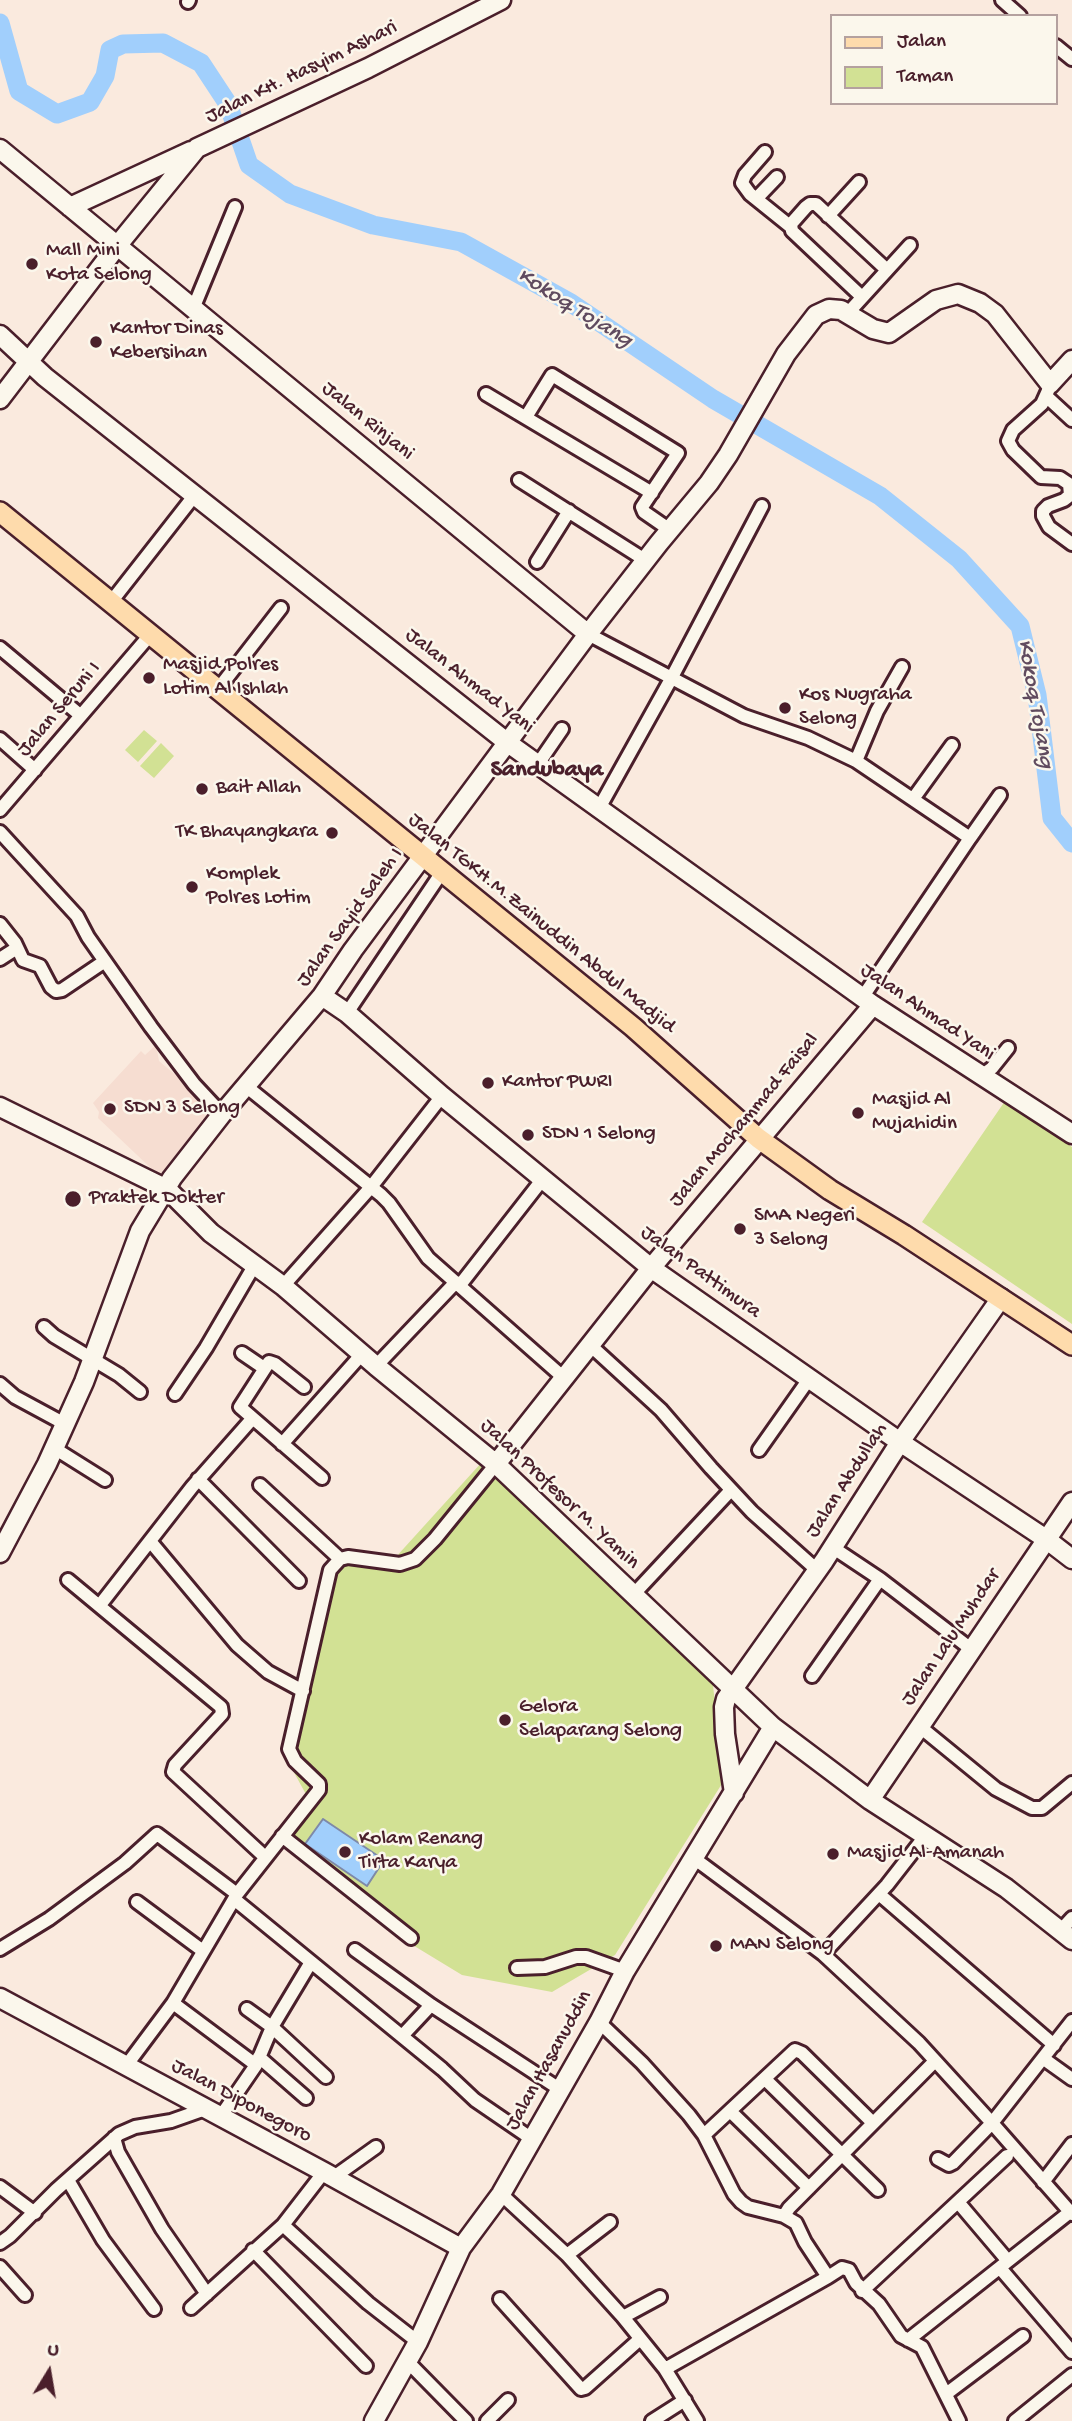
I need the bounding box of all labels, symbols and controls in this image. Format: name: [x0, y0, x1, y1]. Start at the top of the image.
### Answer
legend: [830, 14, 1058, 105]
street label: Jalan KH. Hasyim Ashari: [202, 16, 402, 130]
text: Jalan: [897, 30, 946, 55]
text: Taman: [897, 65, 953, 90]
place label: Mall Mini Kota Selong: [46, 239, 152, 289]
marker: Mall Mini Kota Selong: [24, 256, 40, 272]
water label: Kokoq Tojang: [511, 263, 637, 355]
place label: Kantor Dinas Kebersihan: [110, 317, 223, 367]
marker: Kantor Dinas Kebersihan: [88, 334, 104, 350]
street label: Jalan Rinjani: [316, 377, 418, 467]
street label: Jalan Ahmad Yani: [399, 624, 539, 740]
water label: Kokoq Tojang: [1009, 637, 1059, 771]
place label: Masjid Polres Lotim Al Ishlah: [163, 653, 288, 703]
street label: Jalan Seruni I: [13, 657, 107, 763]
marker: Masjid Polres Lotim Al Ishlah: [141, 670, 157, 686]
place label: Kos Nugraha Selong: [799, 683, 912, 733]
marker: Kos Nugraha Selong: [777, 700, 793, 716]
district label: Sandubaya: [491, 757, 603, 785]
place label: Bait Allah: [216, 776, 301, 802]
marker: Bait Allah: [194, 781, 210, 797]
street label: Jalan TGKH.M.Zainuddin Abdul Madjid: [402, 808, 680, 1040]
place label: TK Bhayangkara: [176, 820, 318, 846]
marker: TK Bhayangkara: [324, 825, 340, 841]
street label: Jalan Sayid Saleh I: [292, 844, 410, 992]
place label: Komplek Polres Lotim: [206, 862, 311, 912]
marker: Komplek Polres Lotim: [184, 879, 200, 895]
street label: Jalan Ahmad Yani: [855, 959, 999, 1067]
street label: Jalan Mochammad Faisal: [665, 1029, 825, 1213]
place label: Kantor PWRI: [502, 1070, 613, 1096]
marker: Kantor PWRI: [480, 1075, 496, 1091]
place label: Masjid Al Mujahidin: [872, 1088, 957, 1138]
place label: SDN 3 Selong: [124, 1096, 240, 1122]
marker: SDN 3 Selong: [102, 1101, 118, 1117]
marker: Masjid Al Mujahidin: [850, 1105, 866, 1121]
place label: SDN 1 Selong: [542, 1122, 656, 1148]
marker: SDN 1 Selong: [520, 1127, 536, 1143]
place label: Praktek Dokter: [89, 1186, 224, 1212]
marker: Praktek Dokter: [63, 1189, 83, 1209]
place label: SMA Negeri 3 Selong: [754, 1204, 855, 1254]
street label: Jalan Pattimura: [635, 1221, 765, 1325]
marker: SMA Negeri 3 Selong: [732, 1221, 748, 1237]
street label: Jalan Profesor M. Yamin: [474, 1414, 644, 1576]
street label: Jalan Abdullah: [802, 1419, 894, 1543]
street label: Jalan Lalu Muhdar: [897, 1565, 1007, 1711]
place label: Gelora Selaparang Selong: [519, 1695, 682, 1745]
marker: Gelora Selaparang Selong: [497, 1712, 513, 1728]
place label: Kolam Renang Tirta Karya: [359, 1827, 483, 1877]
place label: Masjid Al-Amanah: [847, 1841, 1004, 1867]
marker: Kolam Renang Tirta Karya: [337, 1844, 353, 1860]
marker: Masjid Al-Amanah: [825, 1846, 841, 1862]
place label: MAN Selong: [730, 1933, 834, 1959]
marker: MAN Selong: [708, 1938, 724, 1954]
street label: Jalan Hasanuddin: [501, 1987, 599, 2135]
street label: Jalan Diponegoro: [166, 2054, 316, 2150]
north arrow: [14, 2337, 84, 2407]
text: U: [46, 2339, 61, 2363]

